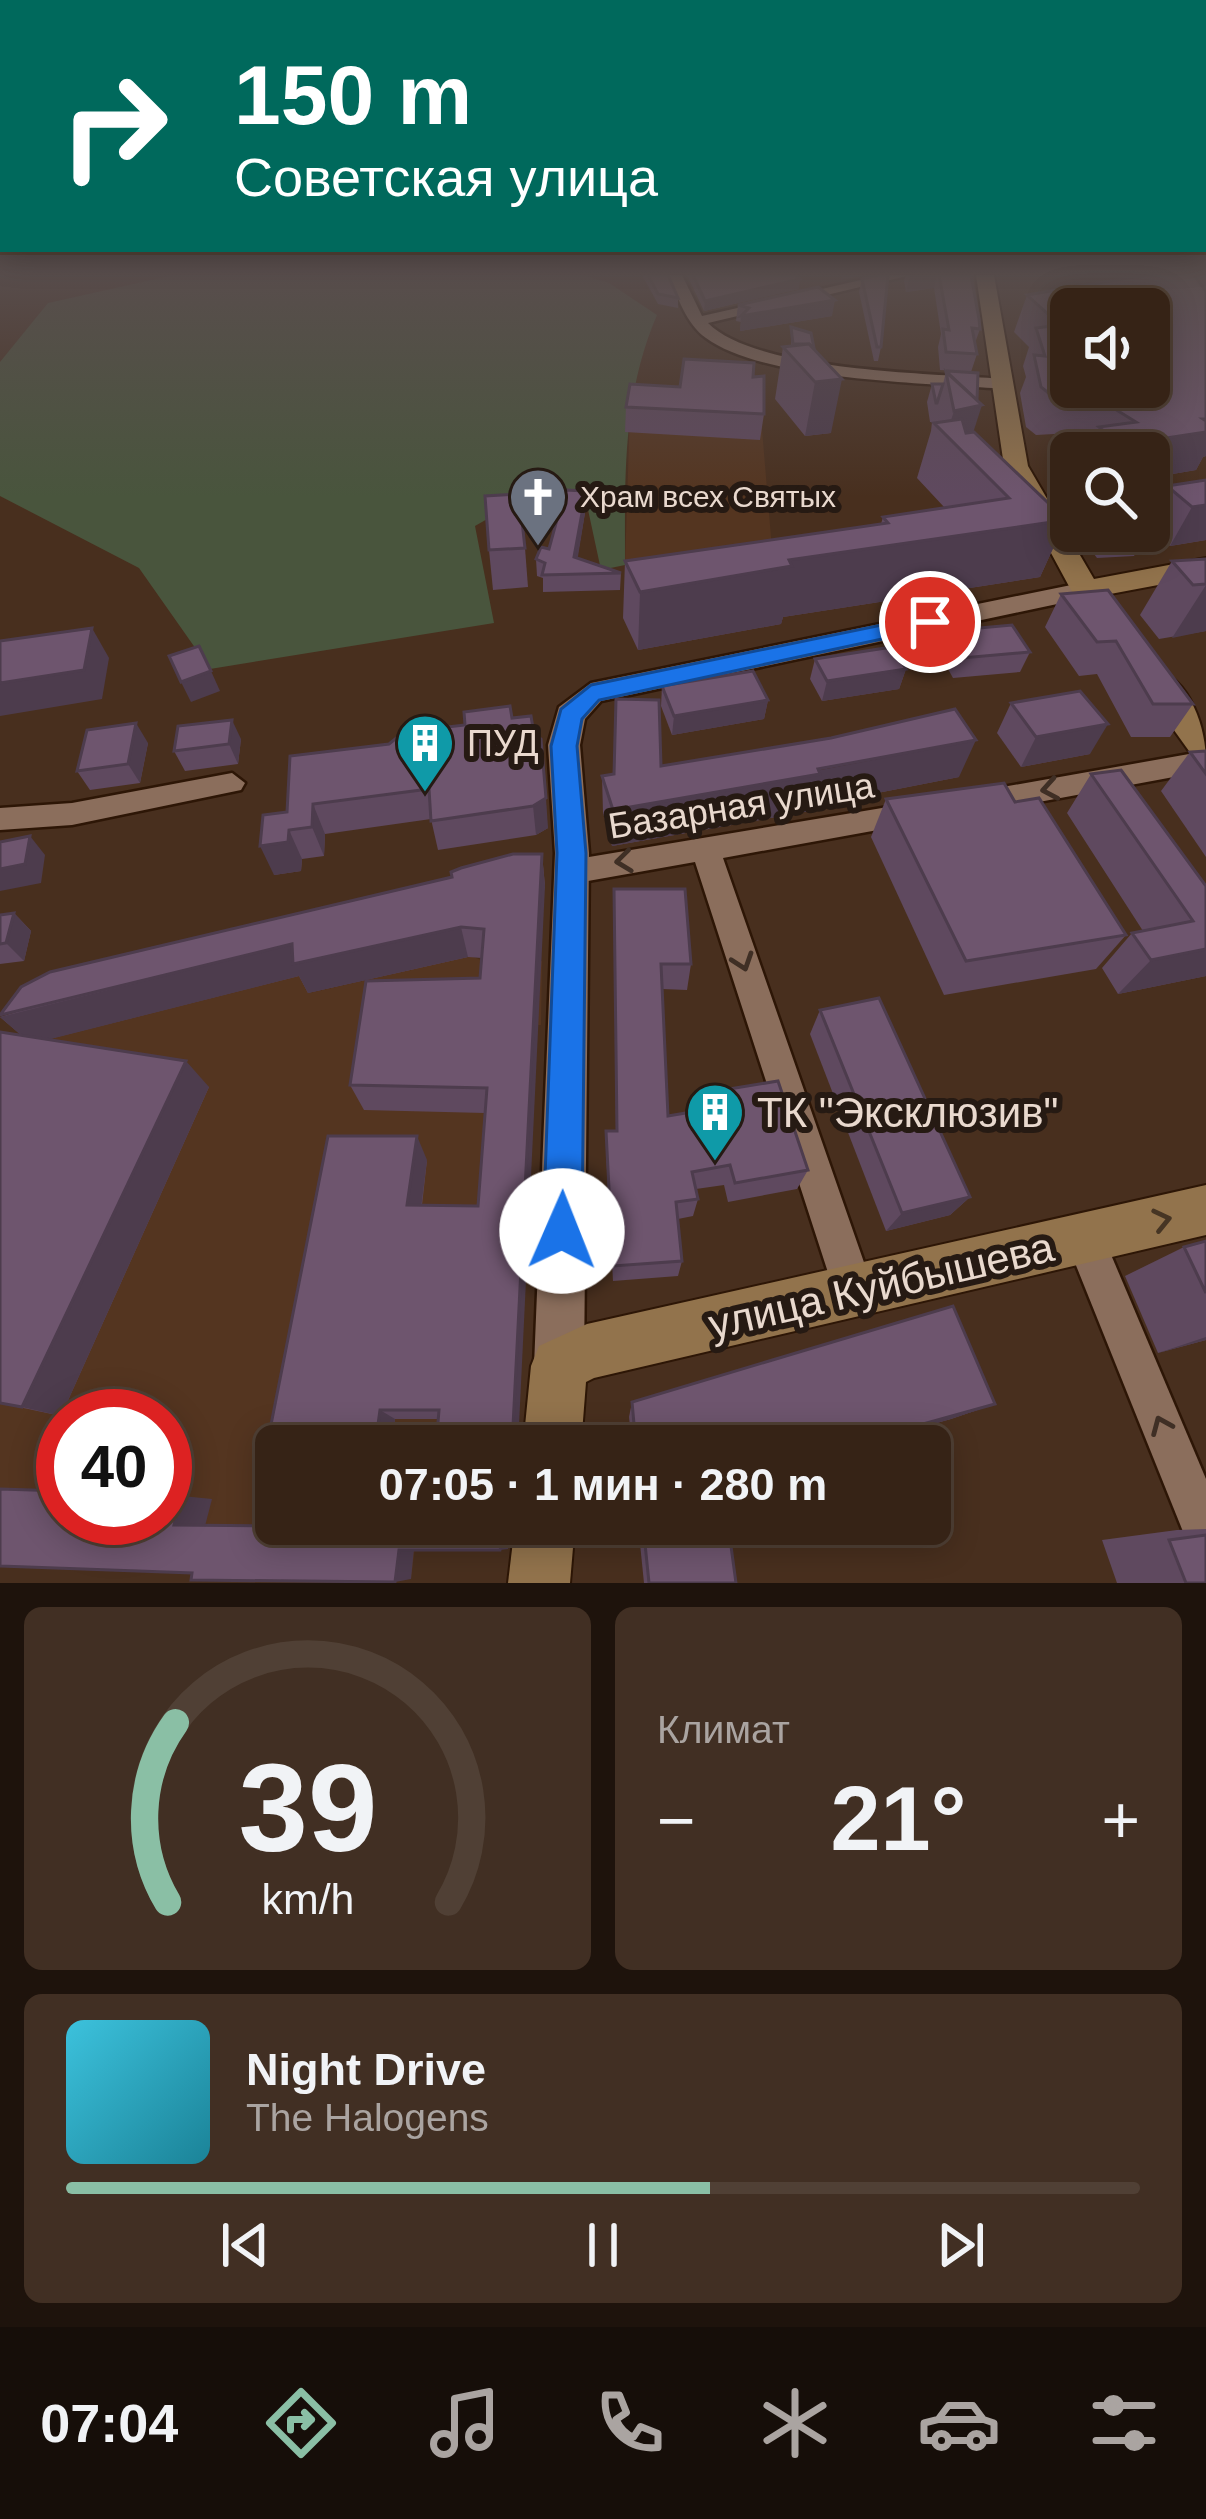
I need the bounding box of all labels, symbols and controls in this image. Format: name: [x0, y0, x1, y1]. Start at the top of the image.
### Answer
icon: right: [36, 48, 192, 204]
text: 150 m: [234, 48, 472, 142]
text: Советская улица: [234, 147, 658, 207]
map controls: [1050, 288, 1170, 552]
button: sound: [1050, 288, 1170, 408]
button: search: [1050, 432, 1170, 552]
church icon: Храм всех Святых: [507, 466, 569, 548]
place label: Храм всех Святых: [580, 480, 836, 513]
pin: [879, 571, 981, 673]
icon: arrive: [897, 589, 963, 655]
building icon: ПУД: [394, 712, 456, 794]
place label: ПУД: [467, 723, 539, 764]
street label: Базарная улица: [605, 764, 878, 847]
one-way arrow: [1040, 776, 1060, 801]
one-way arrow: [614, 848, 633, 874]
one-way arrow: [729, 951, 754, 972]
building icon: ТК "Эксклюзив": [684, 1081, 746, 1163]
place label: ТК "Эксклюзив": [757, 1089, 1059, 1136]
position arrow: [499, 1168, 625, 1294]
one-way arrow: [1151, 1209, 1172, 1234]
street label: улица Куйбышева: [704, 1223, 1059, 1348]
speed limit sign: 40: [36, 1389, 192, 1545]
one-way arrow: [1151, 1415, 1175, 1436]
text: 07:05 · 1 мин · 280 m: [379, 1459, 827, 1510]
text: Климат: [657, 1708, 790, 1751]
text: 39: [238, 1738, 377, 1877]
text: 21°: [830, 1769, 967, 1869]
text: −: [657, 1783, 696, 1857]
text: +: [1101, 1783, 1140, 1857]
text: km/h: [261, 1874, 354, 1922]
text: Night Drive: [246, 2044, 486, 2095]
text: The Halogens: [246, 2096, 489, 2139]
icon: previous: [212, 2212, 278, 2278]
icon: pause: [570, 2212, 636, 2278]
icon: next: [928, 2212, 994, 2278]
icon: directions: [259, 2381, 343, 2465]
icon: music: [423, 2381, 507, 2465]
icon: phone: [588, 2381, 672, 2465]
icon: climate: [753, 2381, 837, 2465]
icon: car: [917, 2381, 1001, 2465]
icon: filters: [1082, 2381, 1166, 2465]
text: 07:04: [40, 2393, 178, 2453]

